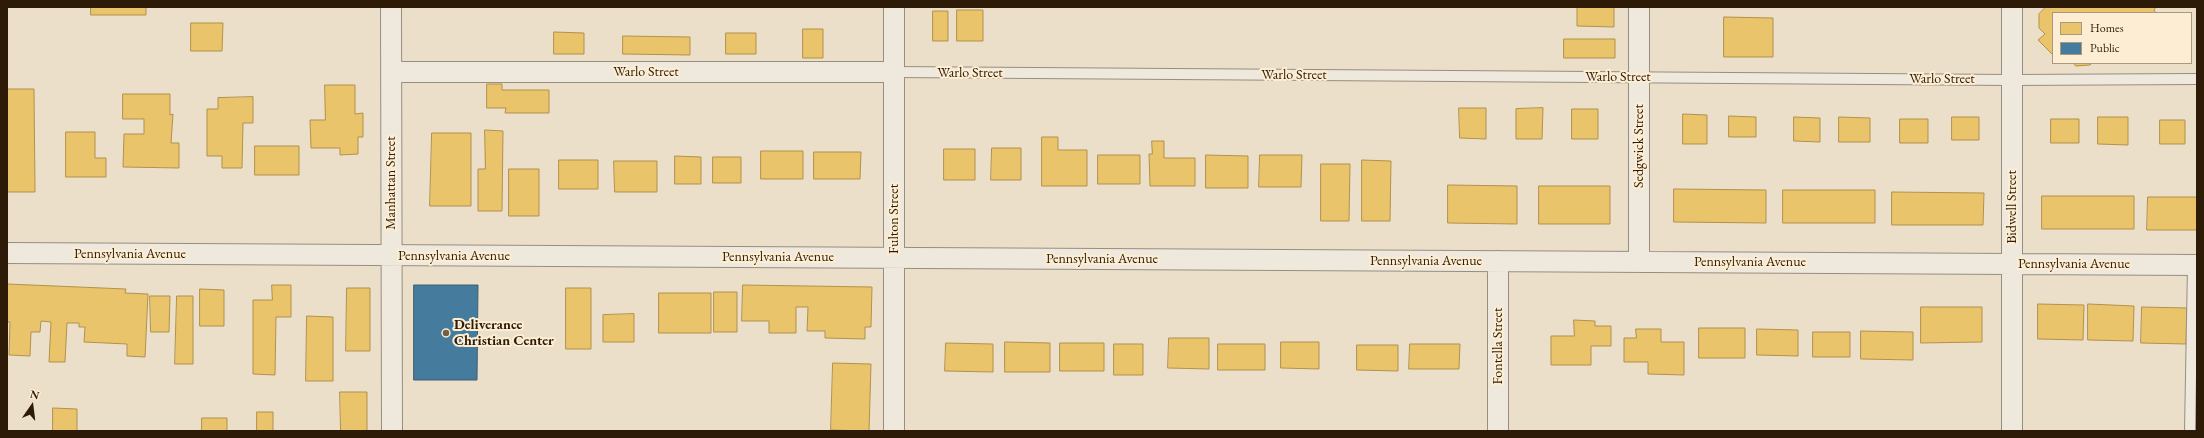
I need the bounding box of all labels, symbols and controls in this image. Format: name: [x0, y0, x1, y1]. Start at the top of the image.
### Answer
legend: [2052, 12, 2192, 64]
text: Homes: [2090, 20, 2124, 36]
text: Public: [2090, 40, 2120, 56]
street label: Warlo Street: [613, 64, 679, 80]
street label: Warlo Street: [937, 65, 1003, 81]
street label: Warlo Street: [1261, 67, 1327, 83]
street label: Warlo Street: [1585, 69, 1651, 85]
street label: Warlo Street: [1909, 71, 1975, 87]
street label: Sedgwick Street: [1631, 104, 1647, 188]
street label: Manhattan Street: [383, 136, 399, 230]
street label: Bidwell Street: [2004, 170, 2020, 244]
street label: Fulton Street: [886, 184, 902, 254]
street label: Pennsylvania Avenue: [74, 246, 186, 262]
street label: Pennsylvania Avenue: [398, 248, 510, 264]
street label: Pennsylvania Avenue: [722, 249, 834, 265]
street label: Pennsylvania Avenue: [1046, 251, 1158, 267]
street label: Pennsylvania Avenue: [1370, 253, 1482, 269]
street label: Pennsylvania Avenue: [1694, 254, 1806, 270]
street label: Pennsylvania Avenue: [2018, 256, 2130, 272]
street label: Fontella Street: [1490, 308, 1506, 384]
place label: Deliverance Christian Center: [454, 317, 554, 350]
marker: Deliverance Christian Center: [441, 328, 451, 338]
north arrow: [12, 386, 52, 426]
text: N: [29, 386, 41, 402]

